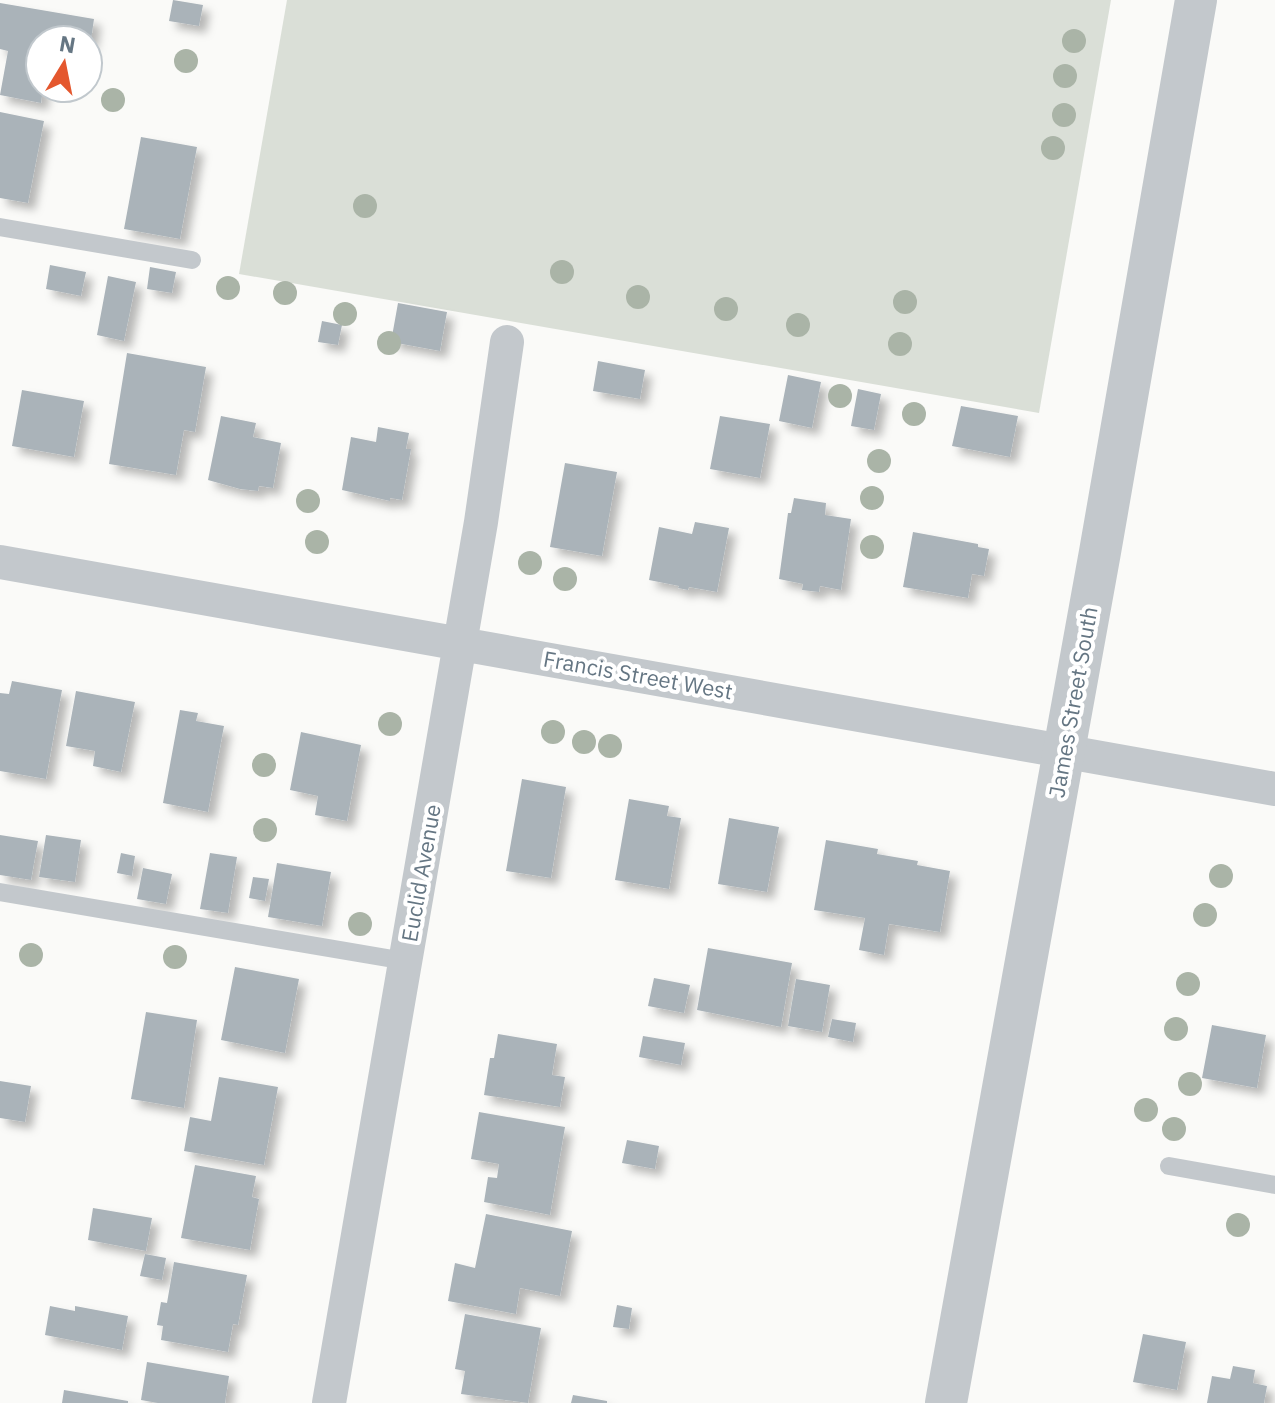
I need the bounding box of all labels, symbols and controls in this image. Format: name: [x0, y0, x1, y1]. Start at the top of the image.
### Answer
north arrow: [24, 24, 104, 104]
text: N: [57, 28, 78, 59]
street label: James Street South: [1041, 604, 1104, 800]
street label: Francis Street West: [541, 644, 735, 705]
street label: Euclid Avenue: [394, 802, 447, 944]

